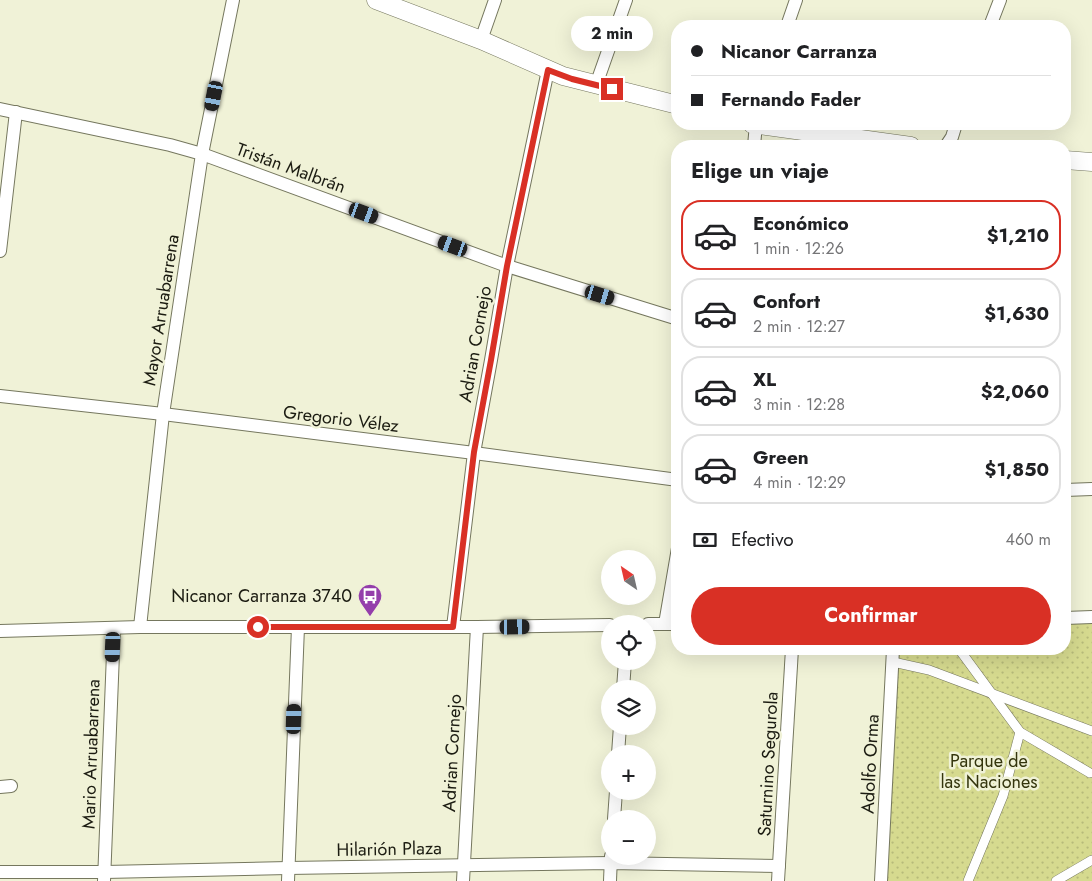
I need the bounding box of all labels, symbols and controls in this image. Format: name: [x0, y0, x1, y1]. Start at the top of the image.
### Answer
callout: 2 min: [571, 17, 653, 52]
text: 2 min: [591, 22, 633, 45]
text: Nicanor Carranza: [721, 38, 877, 65]
route end: [601, 78, 623, 100]
car: [203, 80, 224, 112]
text: Fernando Fader: [721, 86, 861, 113]
street label: Tristán Malbrán: [233, 136, 349, 200]
text: Elige un viaje: [691, 154, 829, 186]
car: [347, 201, 380, 225]
text: Económico: [753, 210, 849, 237]
icon: car: [693, 213, 738, 258]
text: $1,210: [987, 222, 1049, 249]
street label: Mayor Arruabarrena: [136, 232, 186, 388]
car: [436, 234, 469, 258]
text: 1 min · 12:26: [753, 237, 844, 260]
car: [583, 283, 616, 307]
street label: Adrian Cornejo: [452, 284, 498, 404]
text: Confort: [753, 288, 820, 315]
icon: car: [693, 291, 738, 336]
text: $1,630: [984, 300, 1049, 327]
text: 2 min · 12:27: [753, 315, 845, 338]
text: XL: [753, 366, 776, 393]
icon: car: [693, 369, 738, 414]
text: $2,060: [981, 378, 1049, 405]
text: 3 min · 12:28: [753, 393, 845, 416]
street label: Gregorio Vélez: [282, 399, 401, 439]
text: Green: [753, 444, 809, 471]
icon: car: [693, 447, 738, 492]
text: $1,850: [985, 456, 1049, 483]
text: 4 min · 12:29: [753, 471, 846, 494]
icon: cash: [691, 526, 719, 554]
text: Efectivo: [731, 526, 794, 553]
text: 460 m: [1006, 528, 1051, 551]
north arrow: [601, 550, 656, 605]
map controls: [601, 550, 656, 865]
place label: Nicanor Carranza 3740: [171, 583, 352, 609]
bus stop icon: Nicanor Carranza 3740: [357, 583, 383, 617]
button: Confirmar: [691, 587, 1051, 645]
button: locate: [601, 615, 656, 670]
route start: [247, 616, 269, 638]
car: [499, 619, 530, 635]
car: [104, 632, 121, 662]
street label: Mario Arruabarrena: [75, 679, 107, 829]
button: layers: [601, 680, 656, 735]
street label: Saturnino Segurola: [751, 691, 785, 837]
street label: Adrian Cornejo: [436, 693, 468, 813]
car: [285, 704, 302, 734]
street label: Adolfo Orma: [854, 714, 886, 814]
button: +: [601, 745, 656, 800]
park label: Parque de las Naciones: [940, 748, 1038, 795]
button: −: [601, 810, 656, 865]
street label: Hilarión Plaza: [336, 835, 442, 863]

